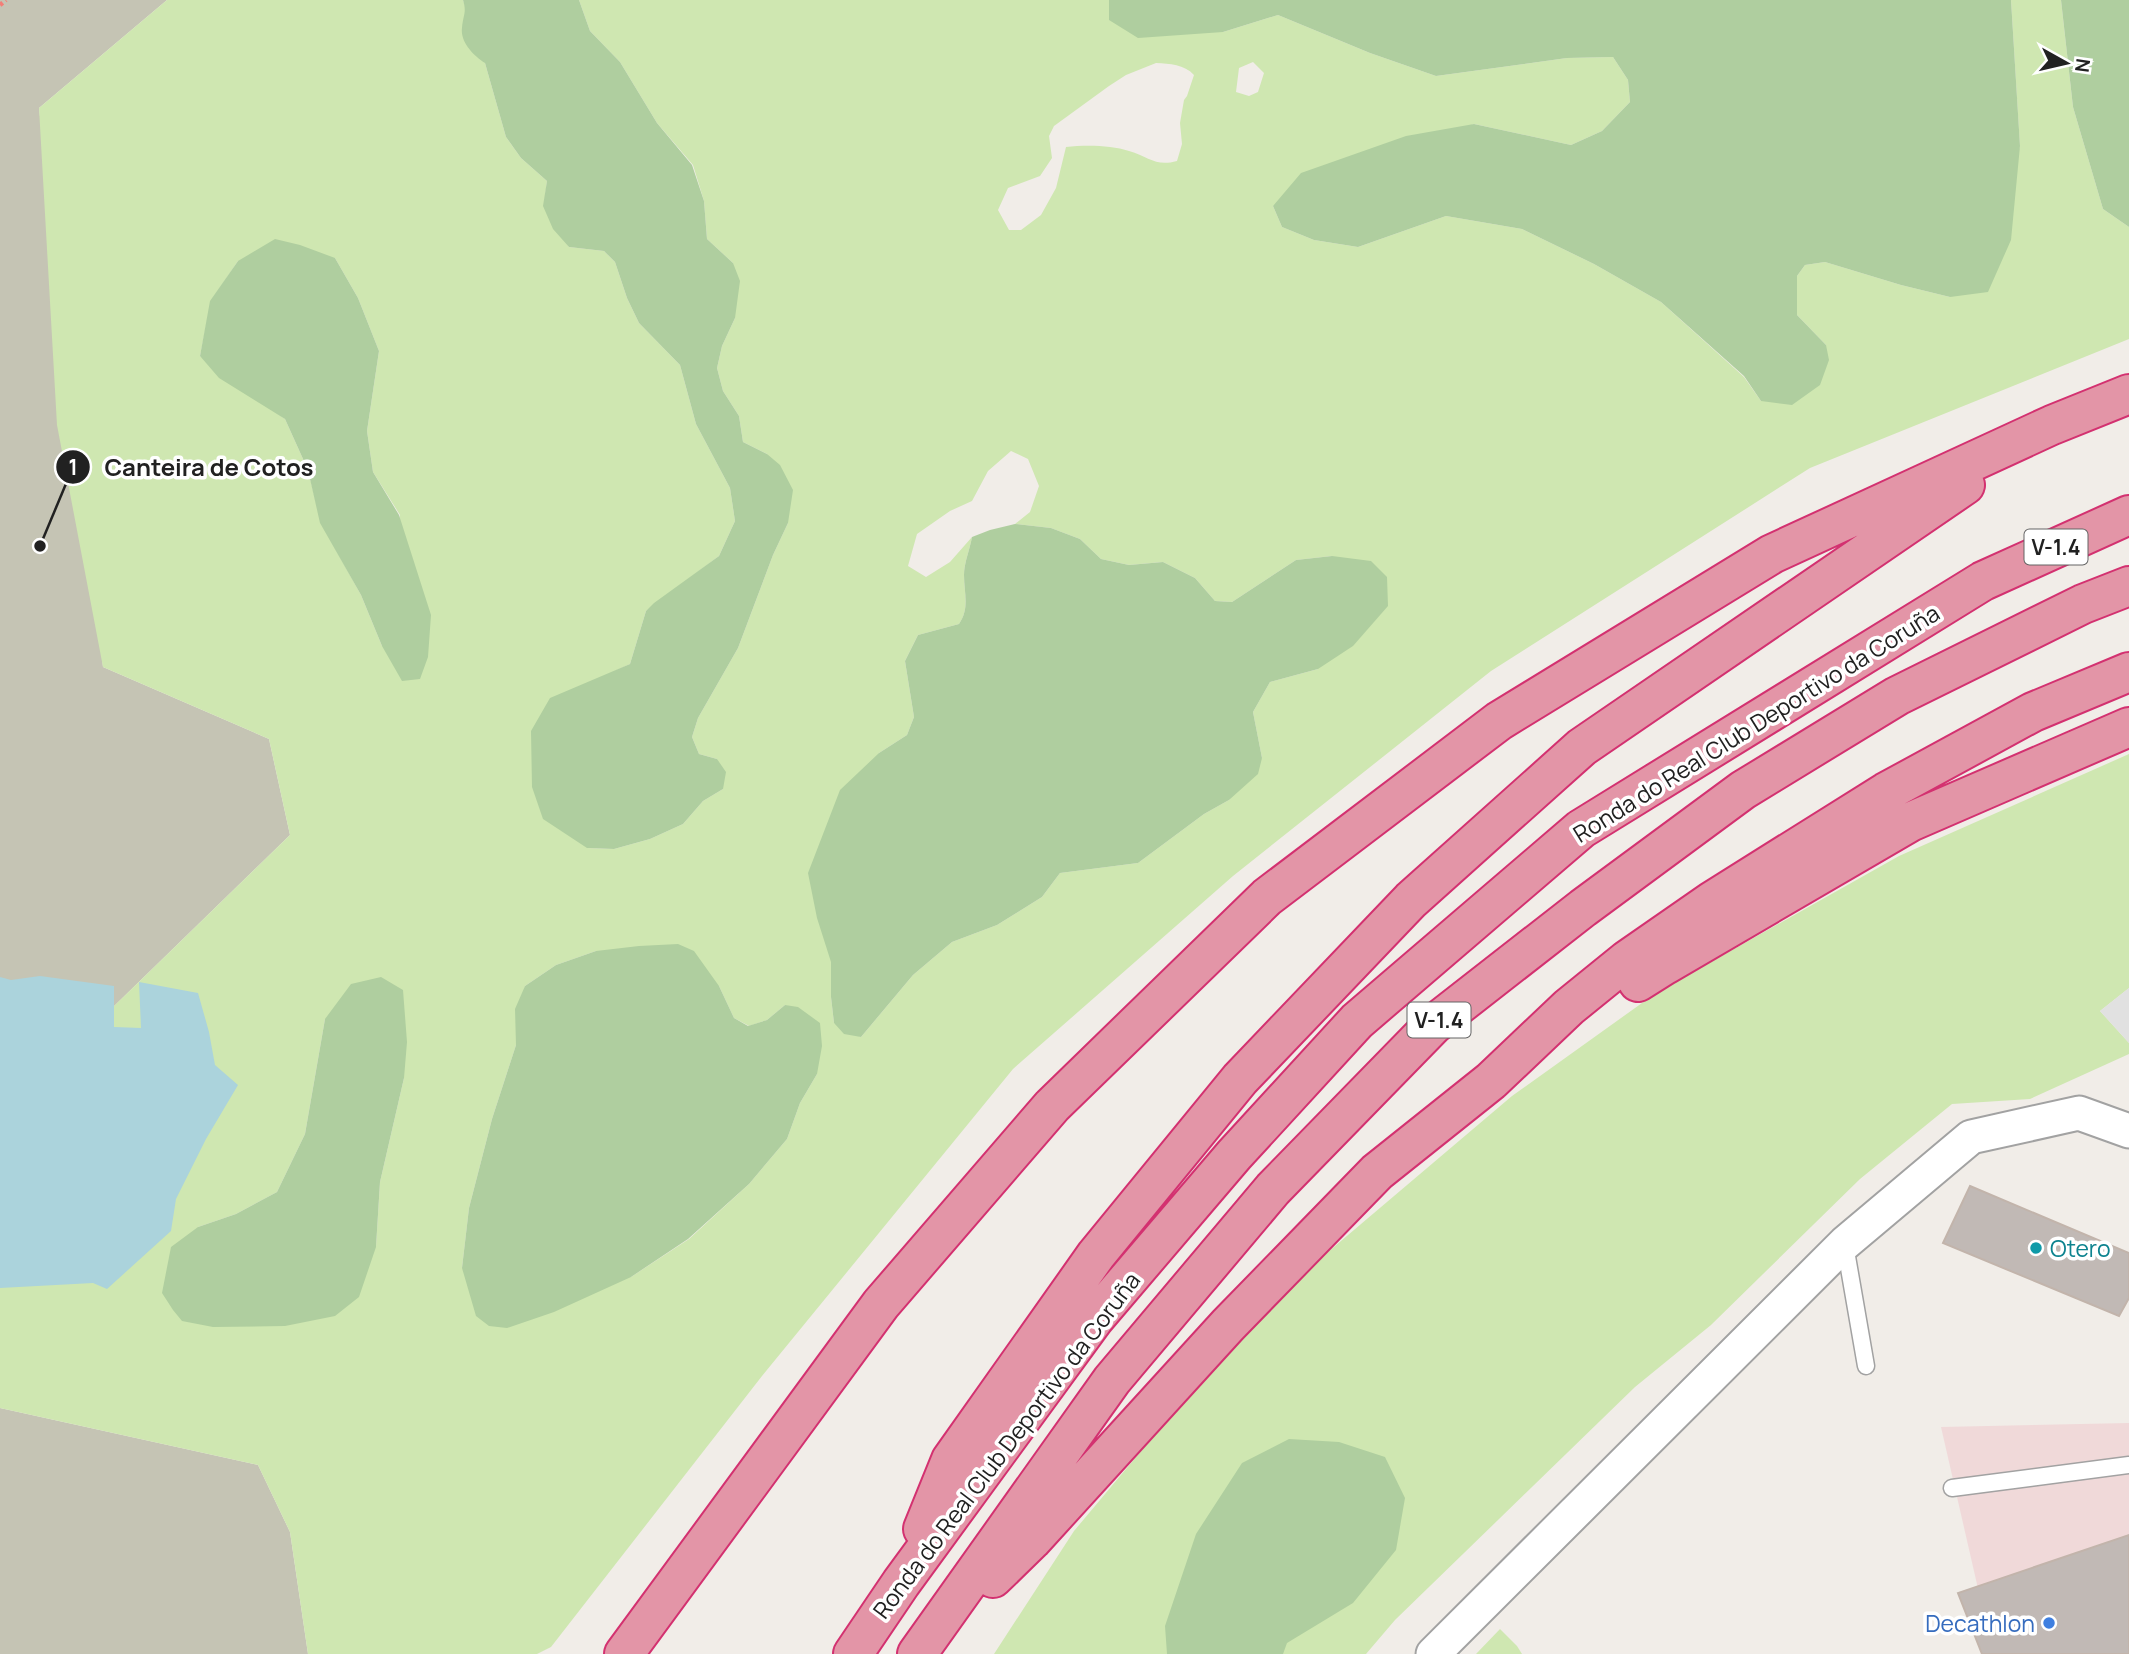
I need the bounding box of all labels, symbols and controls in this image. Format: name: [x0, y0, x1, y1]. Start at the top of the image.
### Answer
north arrow: [2031, 28, 2101, 98]
text: N: [2069, 57, 2097, 74]
callout: Canteira de Cotos: [56, 445, 328, 490]
text: Canteira de Cotos: [104, 450, 314, 483]
text: 1: [68, 453, 78, 481]
road number: V-1.4: [2024, 530, 2088, 564]
street label: Ronda do Real Club Deportivo da Coruña: [1567, 597, 1945, 849]
road number: V-1.4: [1408, 1002, 1470, 1038]
place label: Otero: [2050, 1232, 2111, 1264]
marker: Otero: [2028, 1240, 2044, 1256]
street label: Ronda do Real Club Deportivo da Coruña: [865, 1265, 1147, 1625]
place label: Decathlon: [1925, 1607, 2035, 1639]
marker: Decathlon: [2041, 1615, 2057, 1631]

